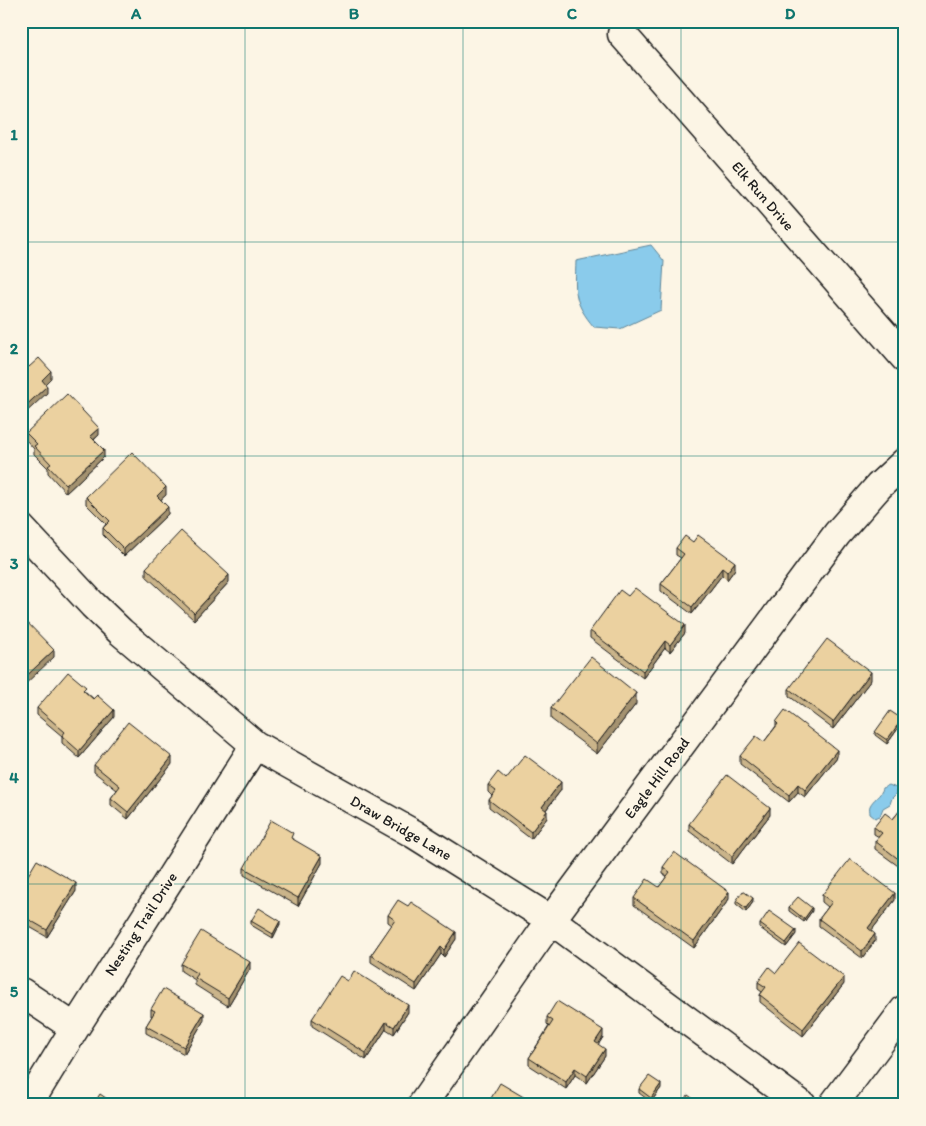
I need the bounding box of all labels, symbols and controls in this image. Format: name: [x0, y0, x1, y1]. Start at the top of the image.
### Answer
text: A: [130, 4, 142, 23]
text: B: [349, 4, 360, 23]
text: C: [567, 4, 578, 23]
text: D: [785, 4, 796, 23]
text: 1: [10, 125, 18, 144]
street label: Elk Run Drive: [728, 158, 798, 234]
text: 2: [10, 339, 19, 358]
text: 3: [10, 554, 19, 573]
street label: Eagle Hill Road: [621, 734, 693, 822]
text: 4: [9, 768, 19, 787]
street label: Draw Bridge Lane: [347, 792, 455, 864]
street label: Nesting Trail Drive: [101, 869, 181, 979]
text: 5: [10, 982, 19, 1001]

